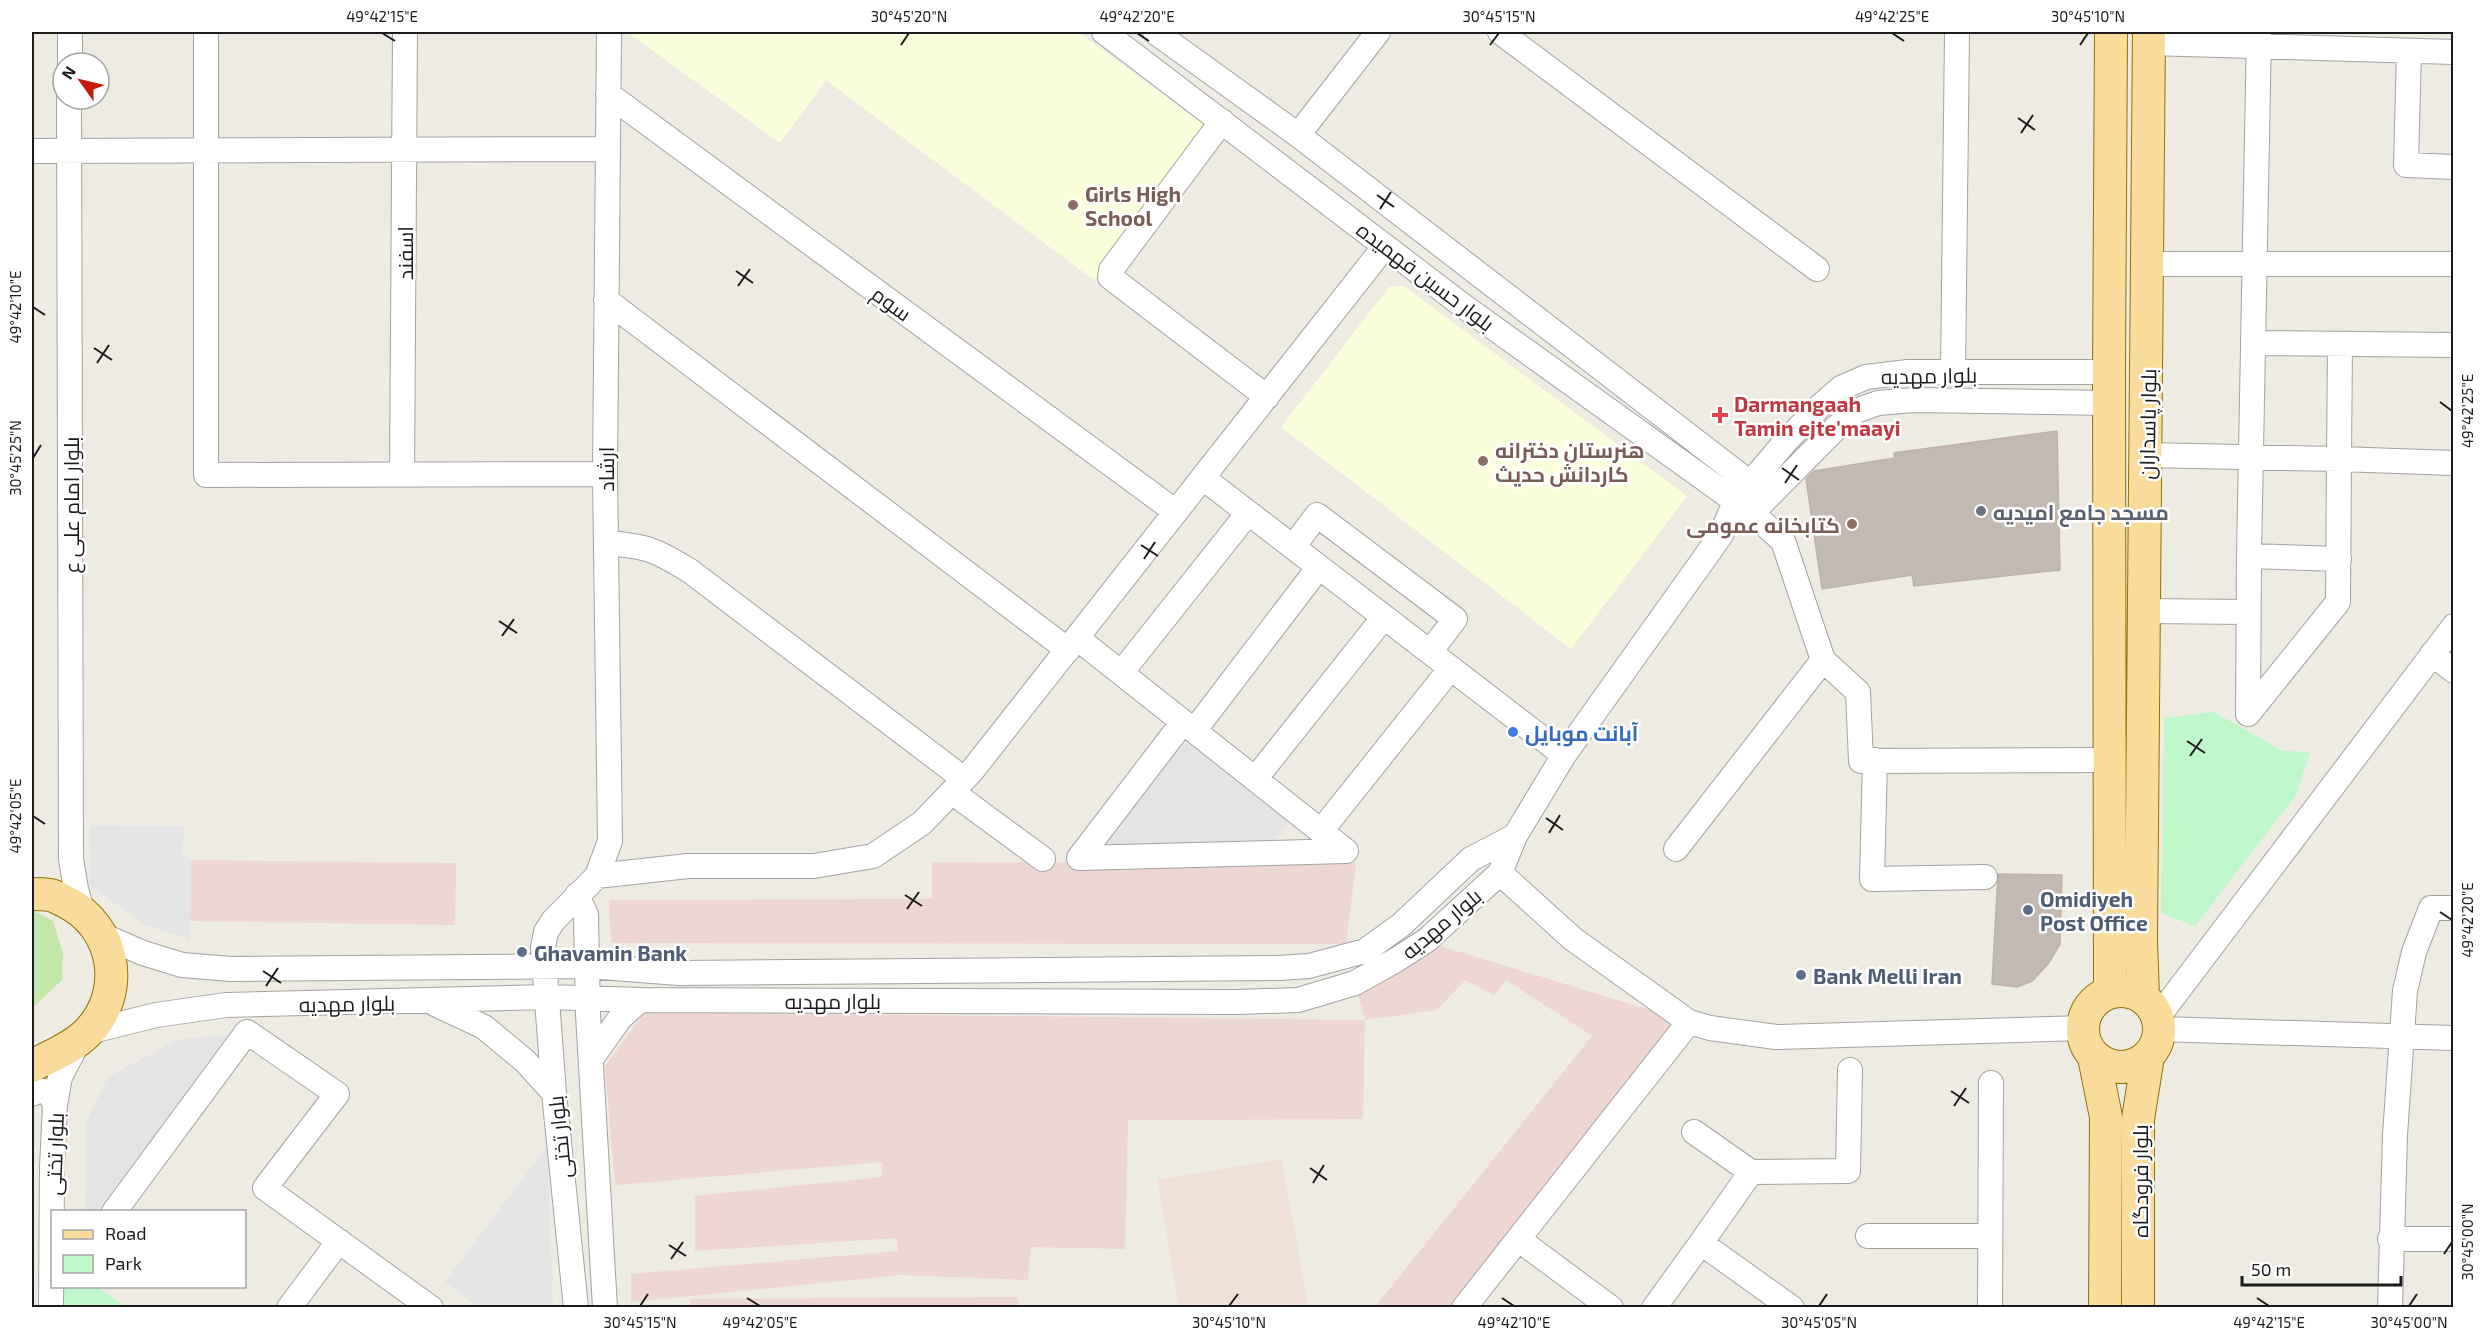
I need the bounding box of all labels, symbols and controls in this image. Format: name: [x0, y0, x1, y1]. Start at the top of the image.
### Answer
text: 49°42'15"E: [346, 7, 418, 25]
text: 30°45'20"N: [871, 7, 947, 25]
text: 49°42'20"E: [1099, 7, 1175, 25]
text: 30°45'15"N: [1462, 7, 1536, 25]
text: 49°42'25"E: [1855, 7, 1929, 25]
text: 30°45'10"N: [2051, 7, 2125, 25]
north arrow: [51, 51, 111, 111]
text: N: [57, 62, 79, 82]
place label: Girls High School: [1085, 181, 1181, 230]
marker: Girls High School: [1066, 198, 1080, 212]
street label: بلوار حسین فهمیده: [1351, 216, 1500, 337]
street label: اسفند: [392, 226, 417, 280]
text: 49°42'10"E: [6, 271, 24, 343]
street label: سوم: [866, 280, 917, 328]
street label: بلوار مهدیه: [1881, 362, 1977, 390]
street label: بلوار پاسداران: [2134, 368, 2163, 480]
text: 49°42'25"E: [2458, 374, 2476, 448]
place label: Darmangaah Tamin ejte'maayi: [1734, 391, 1901, 441]
marker: Darmangaah Tamin ejte'maayi: [1711, 406, 1729, 424]
text: 30°45'25"N: [6, 420, 24, 496]
street label: بلوار امام علی ع: [58, 437, 86, 573]
place label: هنرستان دخترانه کاردانش حدیث: [1495, 437, 1645, 487]
street label: ارشاد: [593, 447, 619, 491]
marker: هنرستان دخترانه کاردانش حدیث: [1476, 454, 1490, 468]
place label: مسجد جامع امیدیه: [1993, 499, 2169, 527]
marker: مسجد جامع امیدیه: [1974, 504, 1988, 518]
place label: کتابخانه عمومی: [1686, 512, 1840, 539]
marker: کتابخانه عمومی: [1845, 517, 1859, 531]
place label: آبانت موبایل: [1525, 720, 1639, 747]
marker: آبانت موبایل: [1506, 725, 1520, 739]
text: 49°42'05"E: [6, 779, 24, 853]
street label: بلوار مهدیه: [1396, 882, 1487, 965]
text: 49°42'20"E: [2458, 882, 2476, 958]
place label: Omidiyeh Post Office: [2040, 886, 2148, 935]
marker: Omidiyeh Post Office: [2021, 903, 2035, 917]
place label: Ghavamin Bank: [534, 940, 687, 965]
marker: Ghavamin Bank: [515, 945, 529, 959]
place label: Bank Melli Iran: [1813, 963, 1962, 988]
marker: Bank Melli Iran: [1794, 968, 1808, 982]
street label: بلوار مهدیه: [785, 988, 881, 1015]
street label: بلوار مهدیه: [299, 990, 395, 1018]
street label: بلوار تختی: [542, 1094, 578, 1180]
street label: بلوار تختی: [40, 1112, 70, 1196]
street label: بلوار فرودگاه: [2127, 1124, 2153, 1238]
text: 30°45'00"N: [2458, 1203, 2476, 1281]
legend: [51, 1210, 246, 1288]
text: Road: [105, 1222, 146, 1244]
scale bar: [2242, 1249, 2401, 1287]
text: Park: [105, 1252, 142, 1274]
text: 50 m: [2251, 1258, 2291, 1280]
text: 30°45'15"N: [603, 1313, 677, 1331]
text: 49°42'05"E: [723, 1313, 797, 1331]
text: 30°45'10"N: [1192, 1313, 1266, 1331]
text: 49°42'10"E: [1478, 1313, 1550, 1331]
text: 30°45'05"N: [1781, 1313, 1857, 1331]
text: 49°42'15"E: [2233, 1313, 2305, 1331]
text: 30°45'00"N: [2370, 1313, 2448, 1331]

